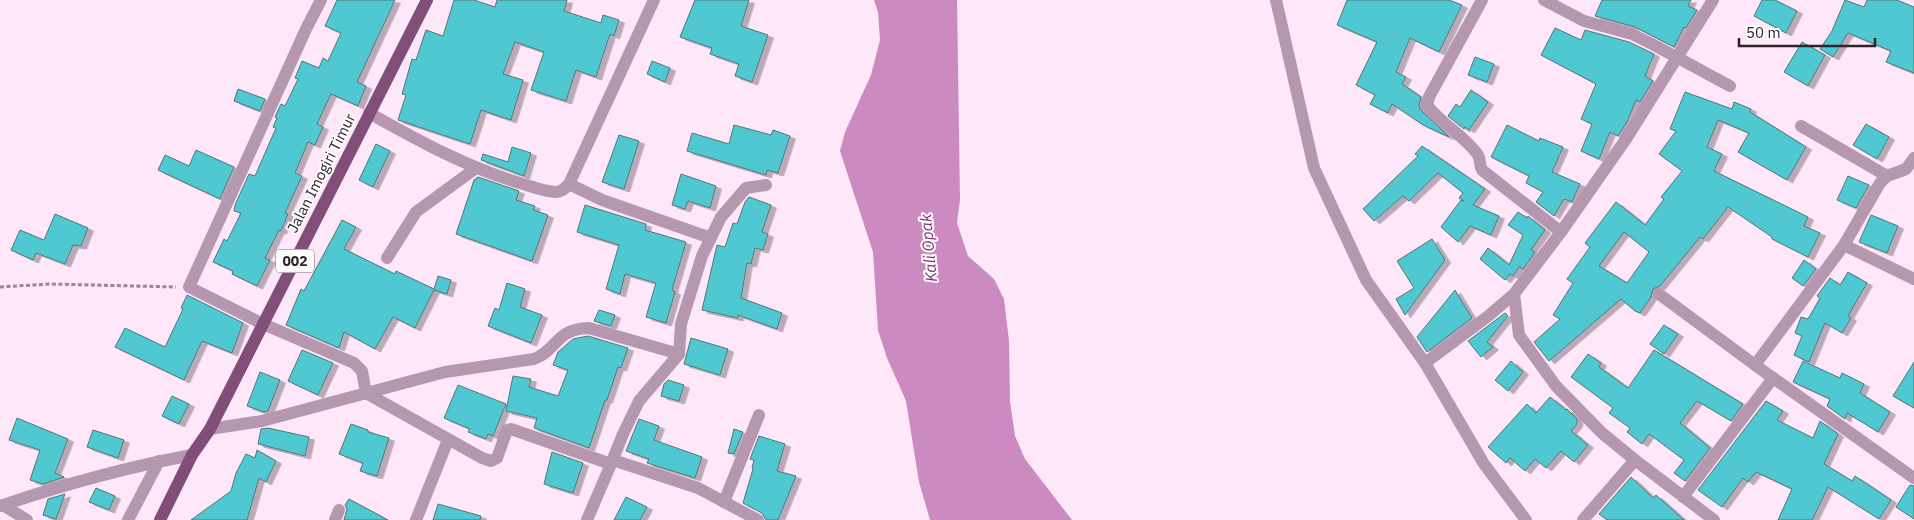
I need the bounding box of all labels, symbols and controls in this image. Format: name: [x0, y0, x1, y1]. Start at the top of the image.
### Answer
scale bar: [1739, 15, 1875, 47]
text: 50 m: [1746, 23, 1781, 42]
street label: Jalan Imogiri Timur: [283, 110, 359, 236]
water label: Kali Opak: [915, 212, 941, 283]
road number: 002: [276, 250, 314, 272]

